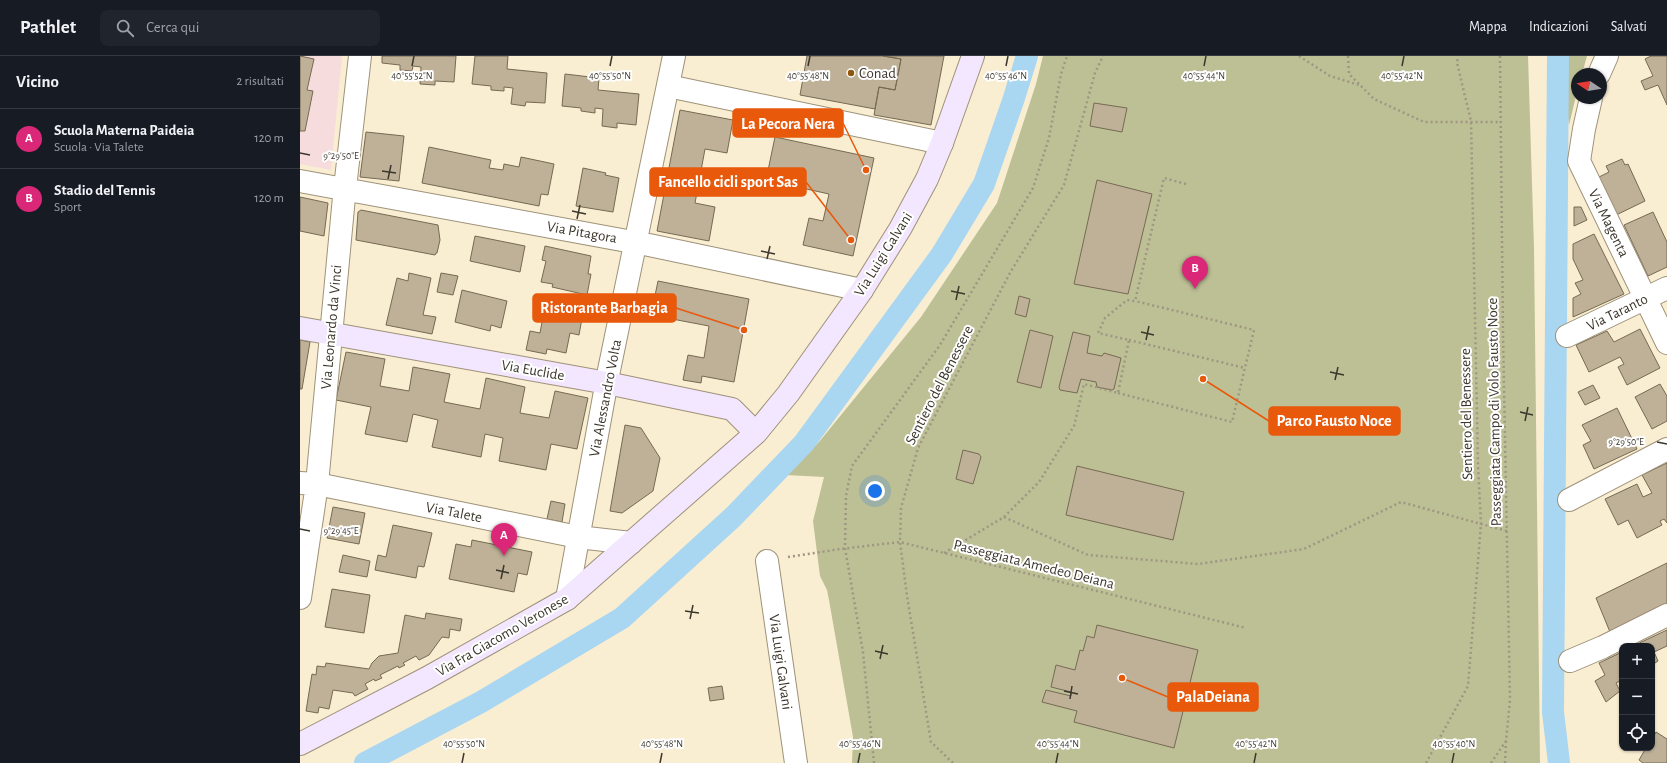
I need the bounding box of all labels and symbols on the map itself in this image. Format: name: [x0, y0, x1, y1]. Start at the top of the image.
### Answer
place label: Conad: [859, 66, 896, 81]
marker: Conad: [846, 68, 856, 78]
north arrow: [1571, 68, 1607, 104]
text: 40°55'52"N: [391, 71, 433, 81]
text: 40°55'50"N: [589, 71, 631, 81]
text: 40°55'48"N: [787, 71, 829, 81]
text: 40°55'46"N: [985, 71, 1027, 81]
text: 40°55'44"N: [1183, 71, 1225, 81]
text: 40°55'42"N: [1381, 71, 1423, 81]
callout: La Pecora Nera: [733, 109, 843, 137]
text: La Pecora Nera: [741, 116, 835, 132]
text: 9°29'50"E: [323, 151, 359, 161]
callout: Fancello cicli sport Sas: [650, 168, 806, 196]
text: Fancello cicli sport Sas: [658, 174, 798, 190]
street label: Via Magenta: [1586, 187, 1631, 260]
street label: Via Luigi Galvani: [852, 210, 915, 299]
street label: Via Pitagora: [546, 219, 618, 246]
pin: B: [1182, 256, 1208, 289]
street label: Via Leonardo da Vinci: [319, 264, 344, 390]
street label: Via Taranto: [1584, 291, 1650, 334]
callout: Ristorante Barbagia: [533, 294, 676, 322]
street label: Passeggiata Campo di Volo Fausto Noce: [1485, 297, 1504, 527]
text: Ristorante Barbagia: [540, 300, 668, 316]
street label: Sentiero del Benessere: [903, 323, 976, 447]
street label: Via Alessandro Volta: [587, 338, 624, 458]
street label: Sentiero del Benessere: [1458, 348, 1475, 480]
street label: Via Euclide: [500, 358, 566, 383]
callout: Parco Fausto Noce: [1269, 407, 1400, 435]
text: Parco Fausto Noce: [1276, 413, 1392, 429]
text: 9°29'50"E: [1608, 437, 1644, 447]
your location: [865, 481, 885, 501]
street label: Via Talete: [425, 500, 483, 525]
pin: A: [491, 523, 517, 556]
text: 9°29'45"E: [323, 526, 359, 536]
street label: Passeggiata Amedeo Deiana: [952, 537, 1116, 592]
street label: Via Fra Giacomo Veronese: [434, 591, 571, 679]
street label: Via Luigi Galvani: [766, 613, 795, 711]
callout: PalaDeiana: [1168, 683, 1258, 711]
text: PalaDeiana: [1176, 689, 1250, 705]
text: 40°55'50"N: [443, 739, 485, 749]
text: 40°55'48"N: [641, 739, 683, 749]
text: 40°55'46"N: [839, 739, 881, 749]
text: 40°55'44"N: [1037, 739, 1079, 749]
text: 40°55'42"N: [1235, 739, 1277, 749]
text: 40°55'40"N: [1433, 739, 1475, 749]

